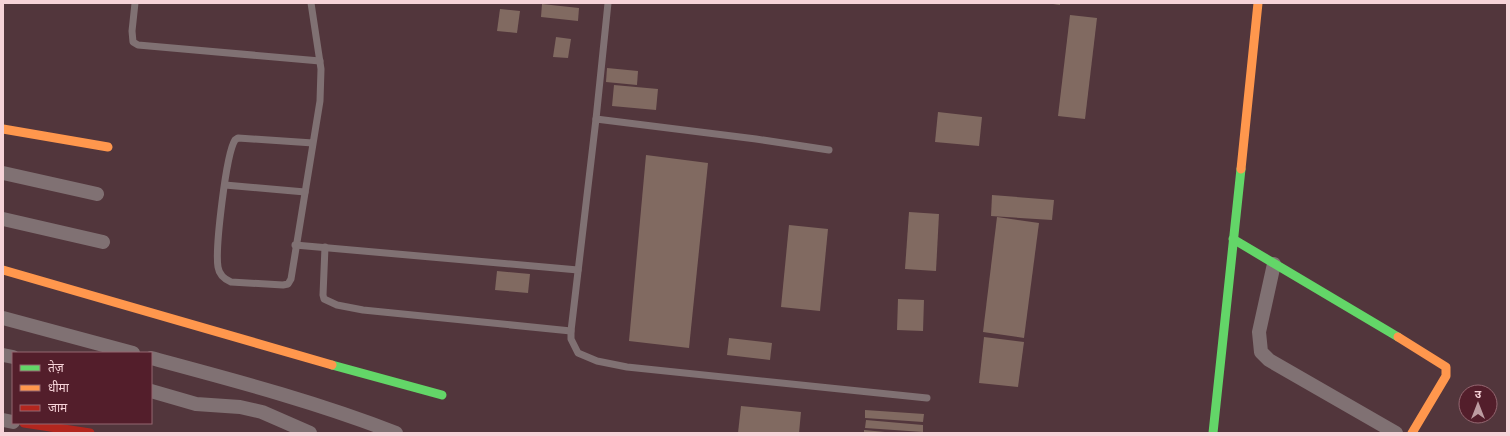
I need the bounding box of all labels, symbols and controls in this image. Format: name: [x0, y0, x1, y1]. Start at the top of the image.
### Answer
legend: [12, 352, 152, 424]
text: तेज़: [48, 360, 65, 377]
text: धीमा: [48, 380, 70, 397]
north arrow: [1458, 384, 1498, 424]
text: उ: [1475, 388, 1482, 402]
text: जाम: [48, 401, 68, 417]

